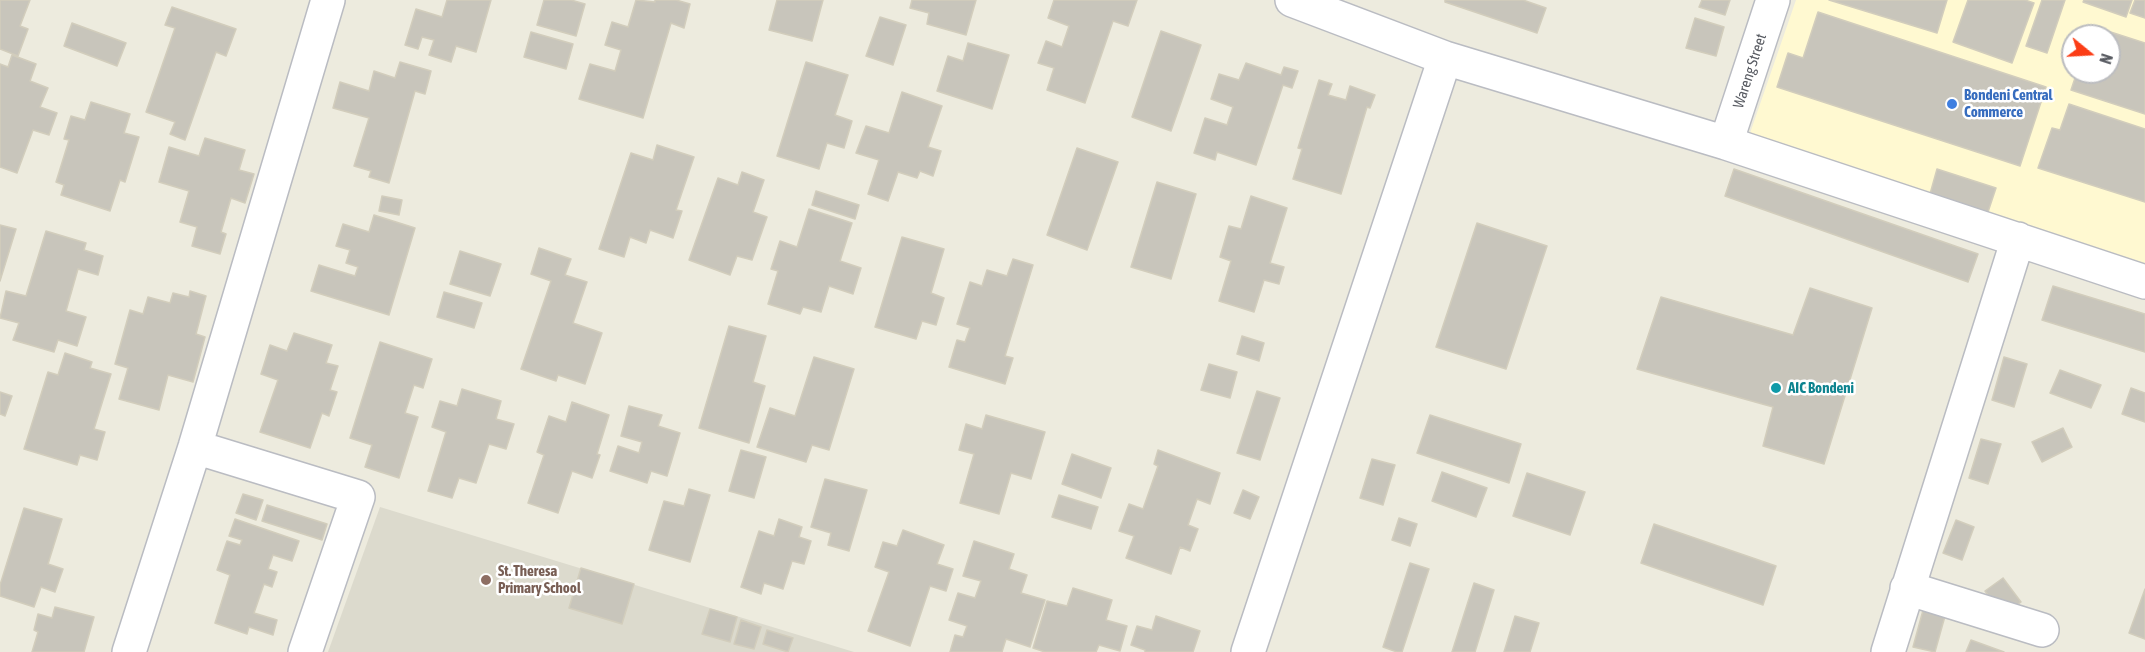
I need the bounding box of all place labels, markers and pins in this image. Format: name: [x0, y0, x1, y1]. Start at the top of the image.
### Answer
place label: Bondeni Central Commerce: [1964, 86, 2052, 121]
marker: Bondeni Central Commerce: [1945, 97, 1959, 111]
place label: AIC Bondeni: [1788, 379, 1854, 397]
marker: AIC Bondeni: [1769, 381, 1783, 395]
place label: St. Theresa Primary School: [498, 562, 581, 597]
marker: St. Theresa Primary School: [479, 573, 493, 587]

